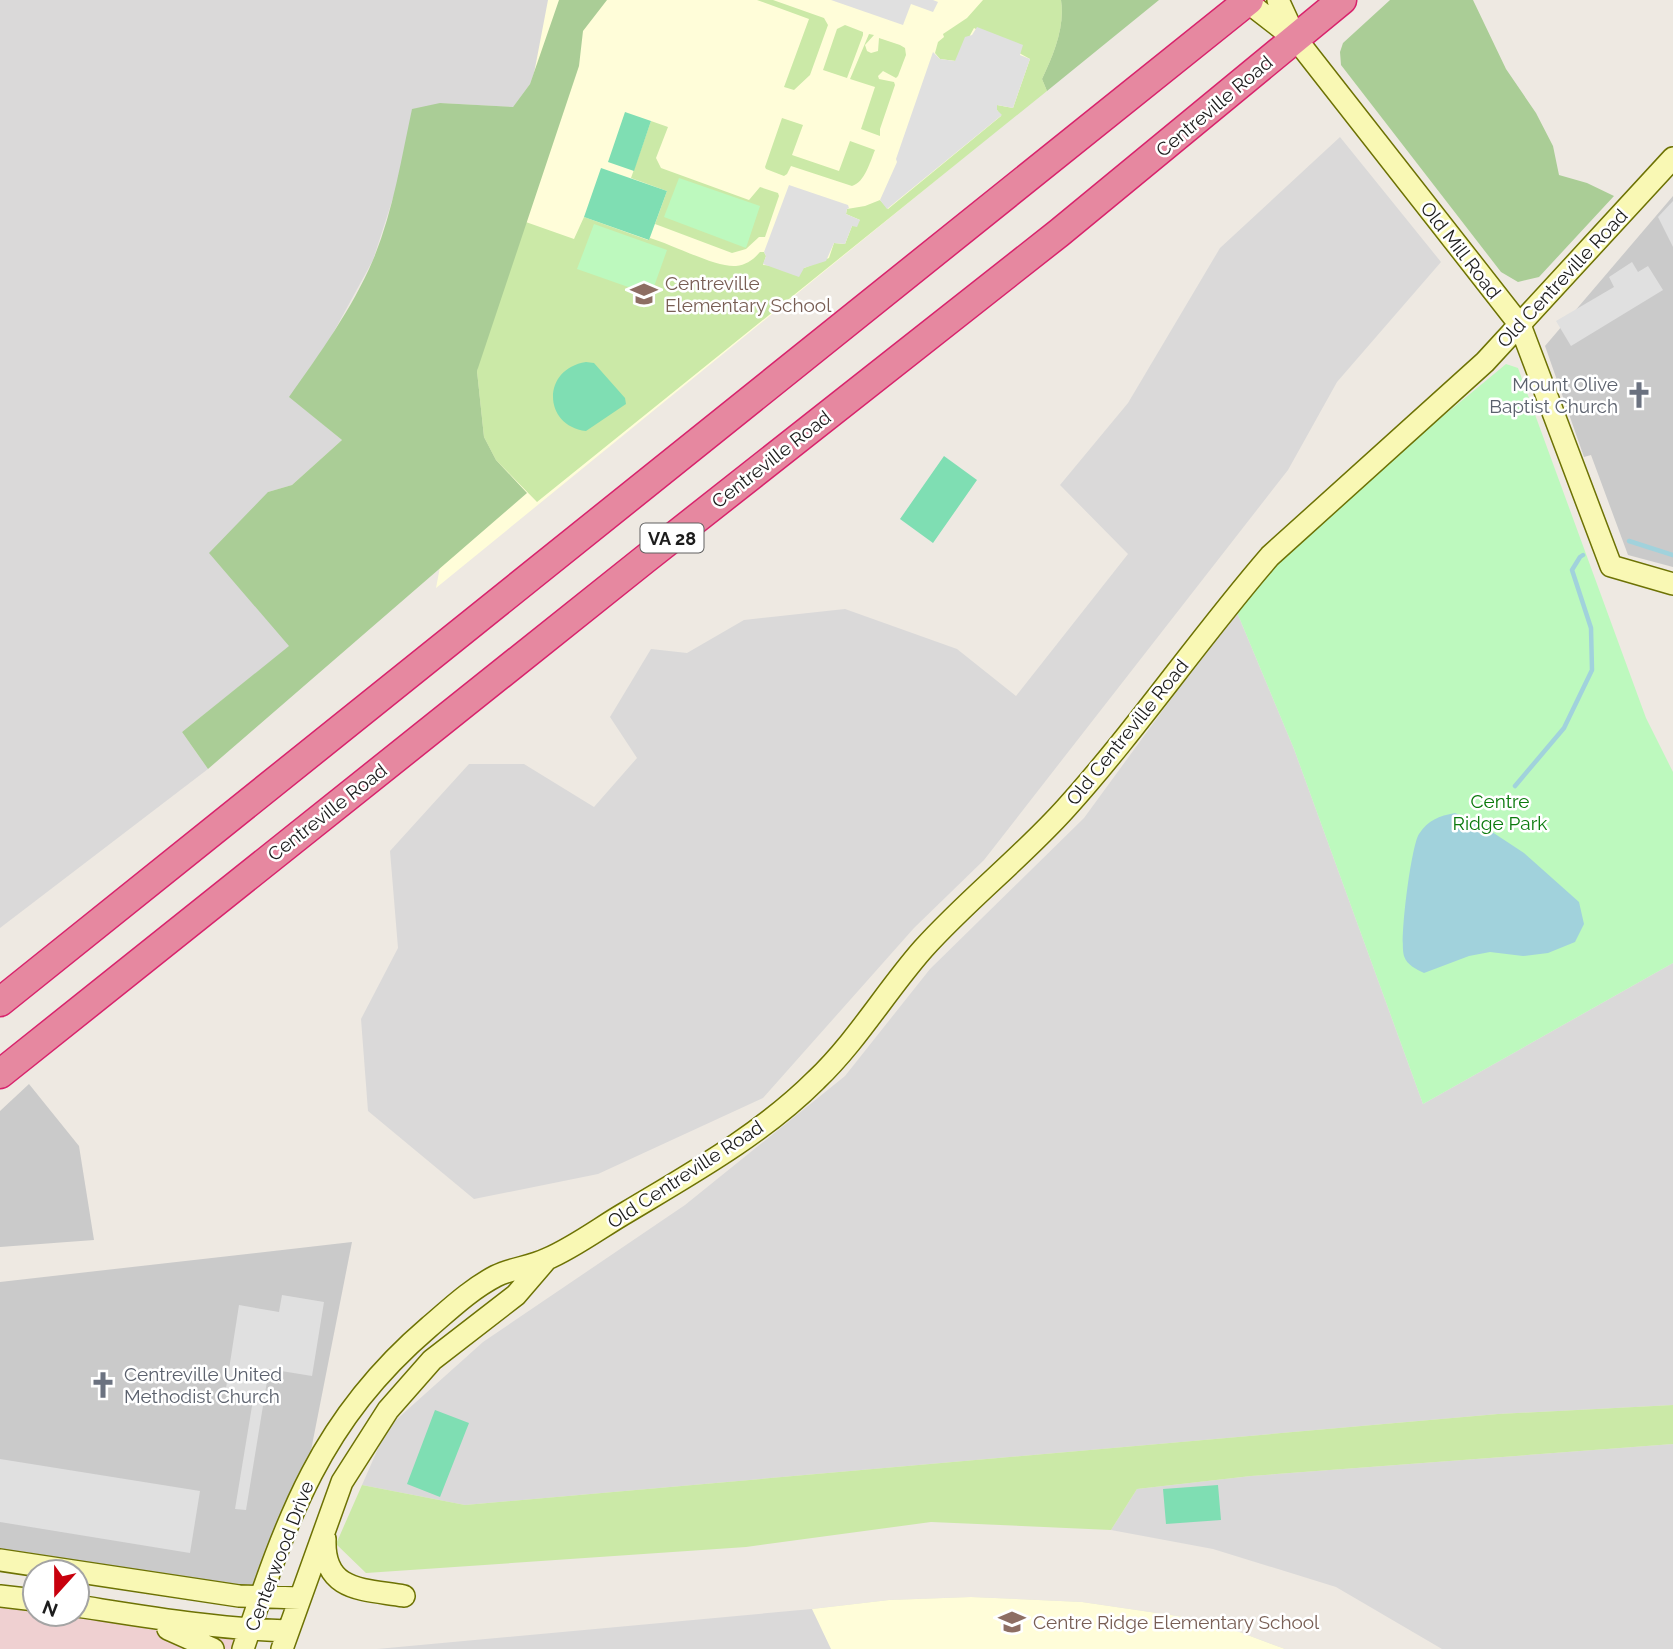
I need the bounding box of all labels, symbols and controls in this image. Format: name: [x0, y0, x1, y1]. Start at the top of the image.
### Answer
street label: Centreville Road: [1151, 51, 1277, 161]
street label: Old Mill Road: [1416, 197, 1506, 303]
street label: Old Centreville Road: [1492, 204, 1632, 352]
place label: Centreville Elementary School: [665, 272, 832, 316]
school or university icon: Centreville Elementary School: [629, 279, 659, 309]
place label: Mount Olive Baptist Church: [1489, 373, 1618, 417]
church icon: Mount Olive Baptist Church: [1624, 380, 1654, 410]
street label: Centreville Road: [707, 406, 835, 512]
road number: VA 28: [640, 524, 704, 552]
street label: Old Centreville Road: [1061, 655, 1193, 809]
street label: Centreville Road: [263, 759, 391, 865]
park label: Centre Ridge Park: [1453, 790, 1547, 834]
street label: Old Centreville Road: [603, 1115, 767, 1233]
place label: Centreville United Methodist Church: [124, 1363, 282, 1407]
church icon: Centreville United Methodist Church: [88, 1370, 118, 1400]
street label: Centerwood Drive: [240, 1478, 318, 1634]
north arrow: [21, 1558, 91, 1628]
text: N: [39, 1596, 61, 1622]
school or university icon: Centre Ridge Elementary School: [997, 1607, 1027, 1637]
place label: Centre Ridge Elementary School: [1033, 1611, 1320, 1633]

